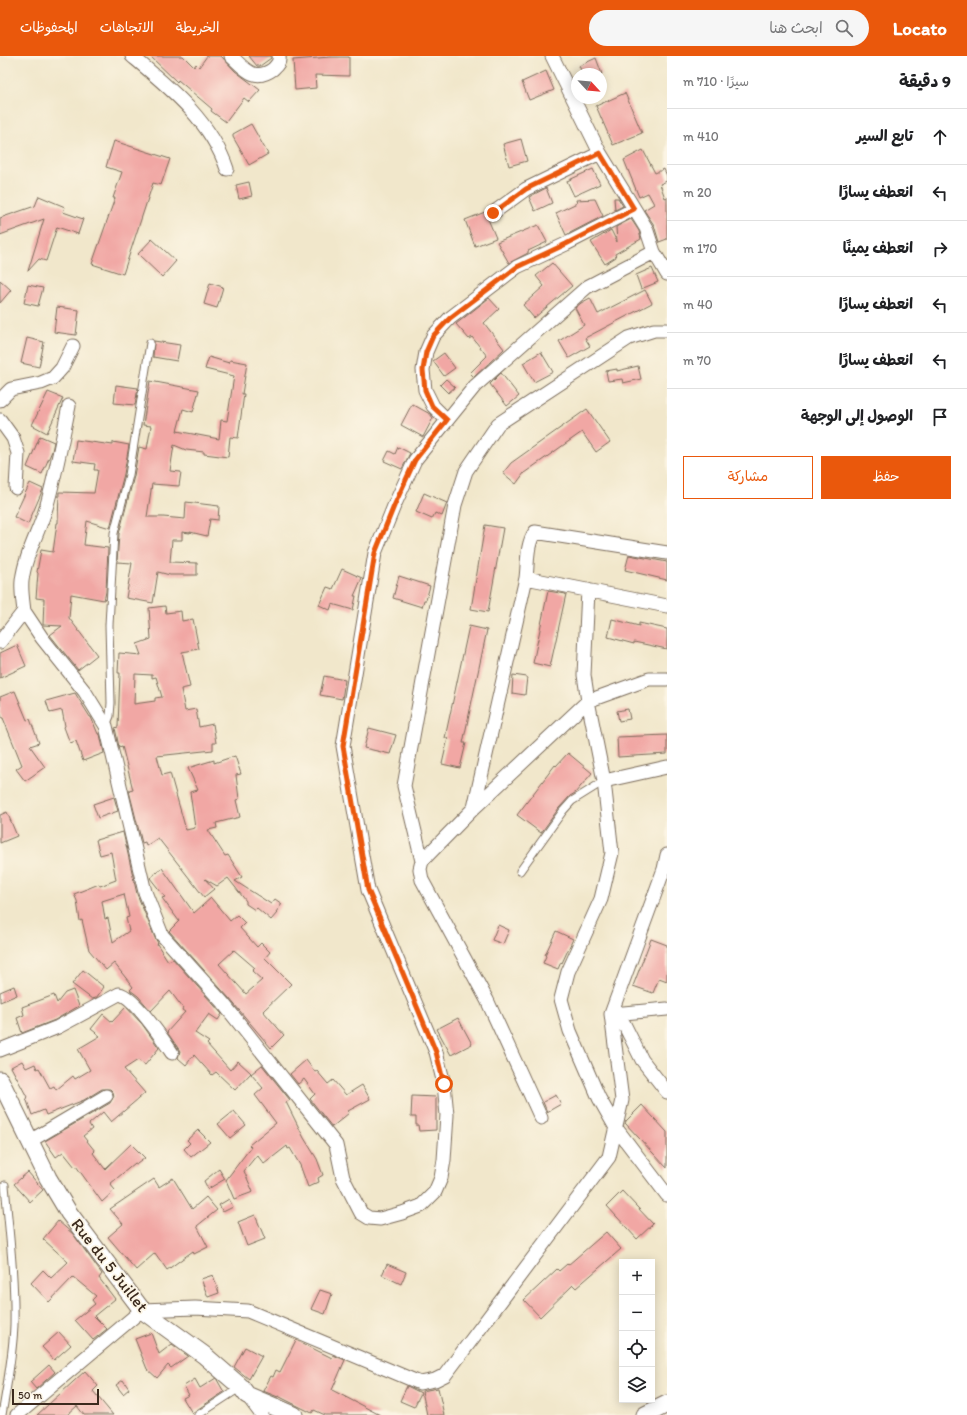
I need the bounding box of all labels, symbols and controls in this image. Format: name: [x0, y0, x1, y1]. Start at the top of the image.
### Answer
search box: [589, 10, 869, 46]
icon: search: [833, 17, 855, 39]
text: Locato: [893, 17, 947, 40]
text: المحفوظات: [20, 19, 78, 36]
text: الاتجاهات: [100, 19, 154, 36]
text: الخريطة: [176, 19, 219, 36]
text: ابحث هنا: [769, 19, 823, 37]
north arrow: [571, 68, 607, 104]
text: 9 دقيقة: [899, 71, 951, 91]
text: سيرًا · 710 m: [683, 74, 749, 89]
icon: ahead: [929, 126, 951, 148]
text: تابع السير: [856, 127, 913, 145]
text: 410 m: [683, 129, 719, 144]
icon: left: [929, 182, 951, 204]
text: انعطف يسارًا: [839, 183, 913, 201]
text: 20 m: [683, 185, 712, 200]
route end: [484, 204, 502, 222]
icon: right: [929, 238, 951, 260]
text: انعطف يمينًا: [843, 239, 913, 257]
text: 170 m: [683, 241, 717, 256]
icon: left: [929, 294, 951, 316]
text: انعطف يسارًا: [839, 295, 913, 313]
text: 40 m: [683, 297, 713, 312]
icon: left: [929, 350, 951, 372]
text: انعطف يسارًا: [839, 351, 913, 369]
text: 70 m: [683, 353, 711, 368]
icon: arrive: [929, 406, 951, 428]
text: الوصول إلى الوجهة: [801, 407, 913, 425]
button: مشاركة: [683, 456, 813, 499]
button: حفظ: [821, 456, 951, 499]
route start: [435, 1075, 453, 1093]
street label: Rue du 5 Juillet: [67, 1214, 153, 1316]
map controls: [619, 1259, 655, 1403]
button: +: [619, 1259, 655, 1295]
button: −: [619, 1295, 655, 1331]
button: locate: [619, 1331, 655, 1367]
button: layers: [619, 1367, 655, 1403]
scale bar: [12, 1387, 99, 1406]
text: 50 m: [18, 1389, 42, 1402]

